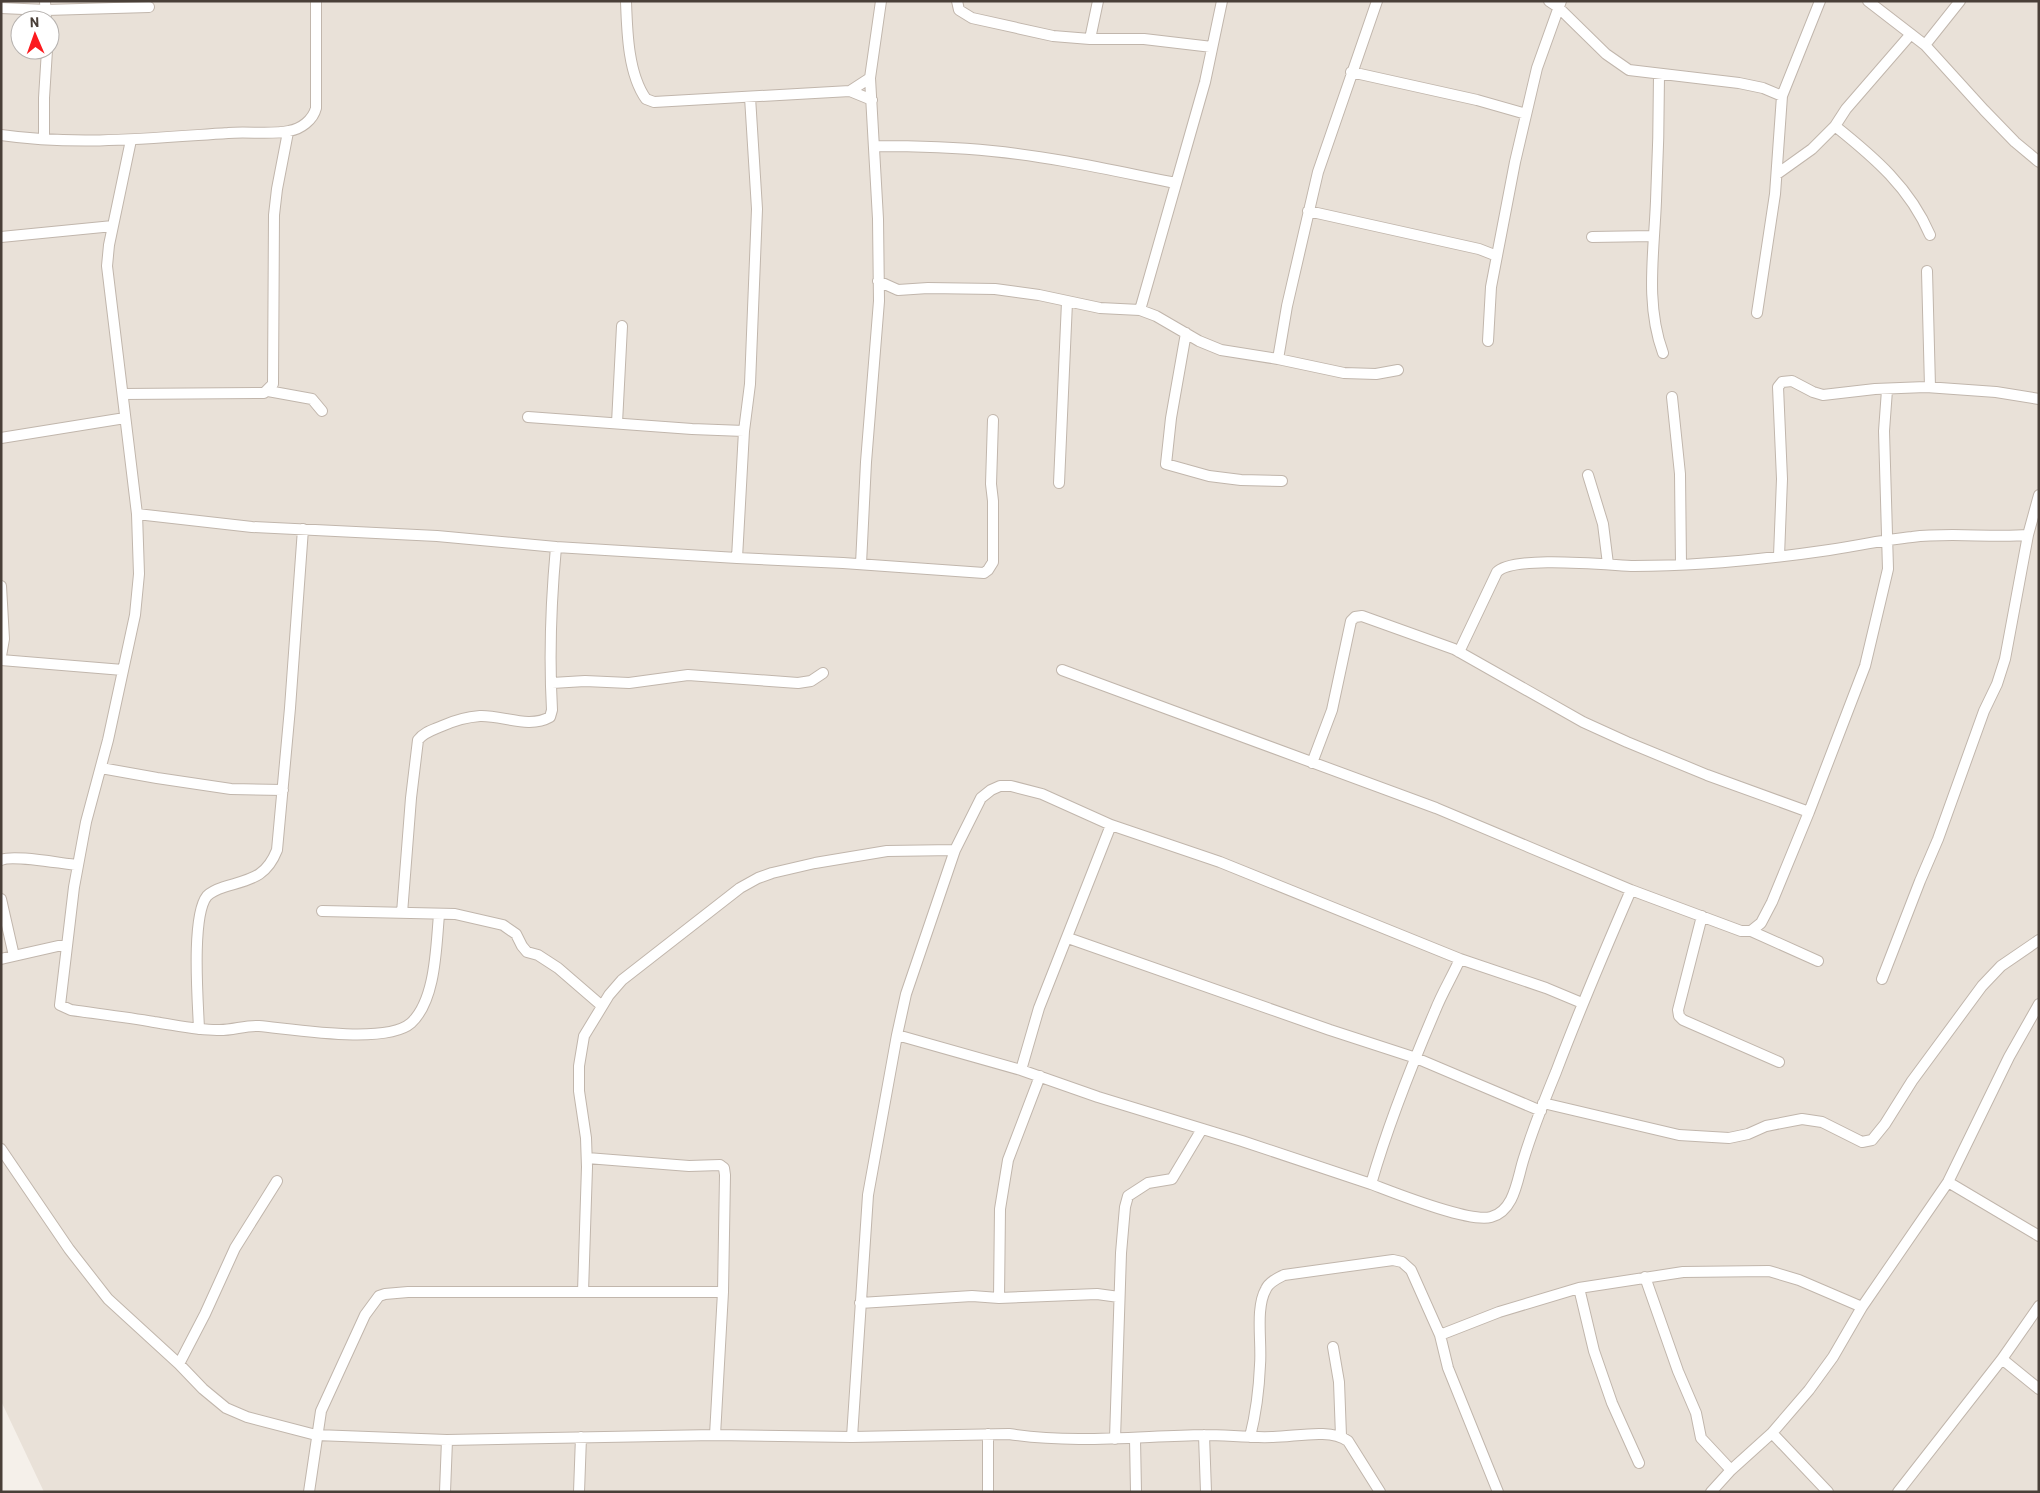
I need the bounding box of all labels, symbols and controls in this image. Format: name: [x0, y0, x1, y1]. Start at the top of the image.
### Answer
north arrow: [10, 10, 60, 60]
text: N: [30, 13, 39, 30]

